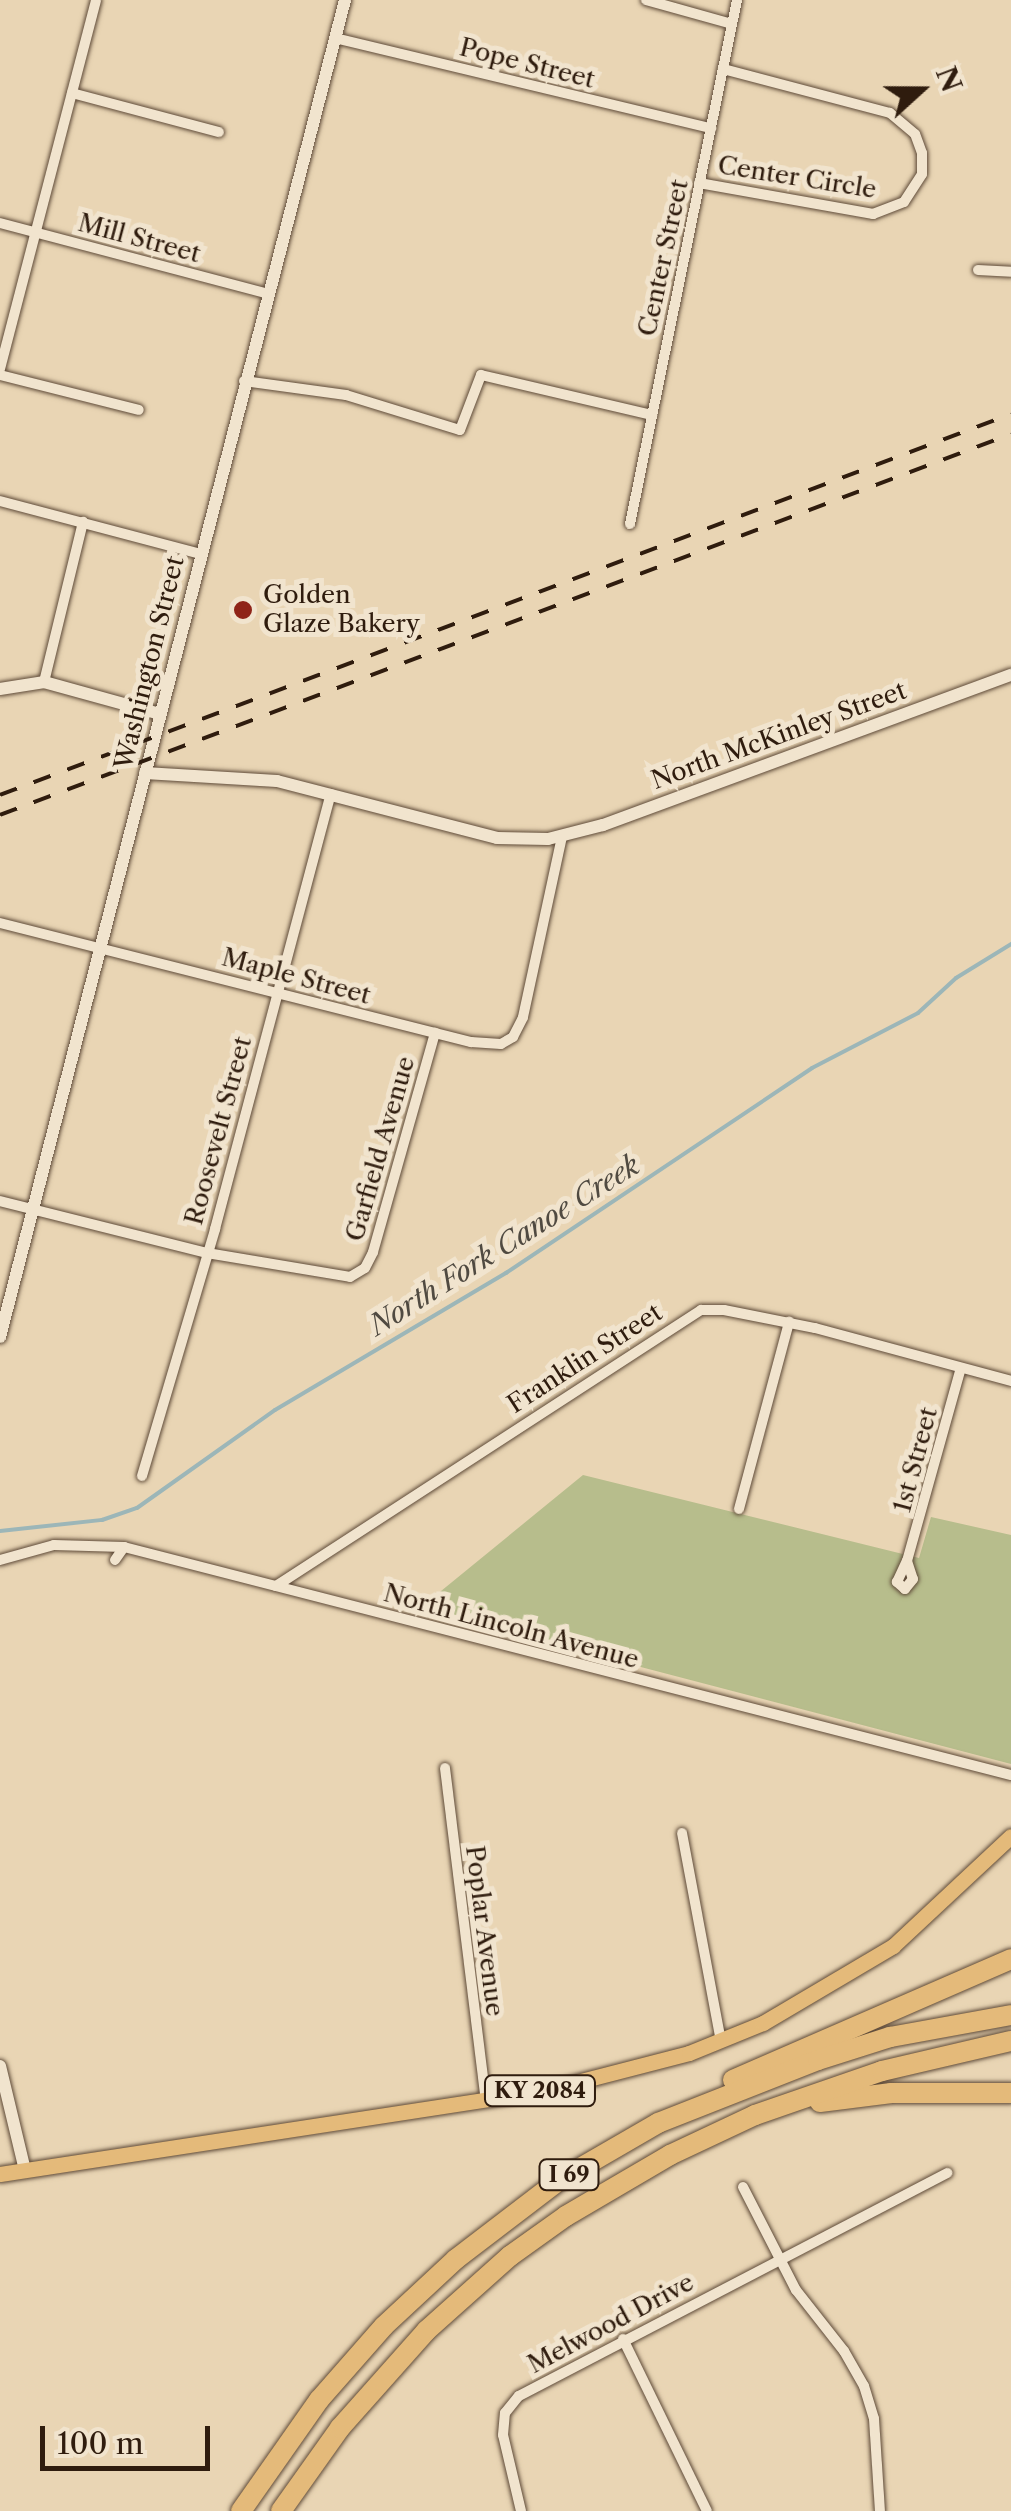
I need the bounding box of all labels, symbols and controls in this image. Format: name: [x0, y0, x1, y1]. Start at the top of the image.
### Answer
street label: Pope Street: [456, 33, 598, 95]
north arrow: [871, 40, 971, 140]
text: N: [929, 62, 969, 97]
street label: Center Circle: [715, 151, 879, 205]
street label: Center Street: [633, 177, 695, 339]
street label: Mill Street: [75, 208, 203, 270]
street label: Washington Street: [109, 553, 191, 773]
place label: Golden Glaze Bakery: [263, 581, 420, 640]
marker: Golden Glaze Bakery: [232, 599, 254, 621]
street label: North McKinley Street: [647, 676, 911, 796]
street label: Maple Street: [218, 943, 374, 1011]
street label: Roosevelt Street: [179, 1034, 259, 1228]
street label: Garfield Avenue: [340, 1053, 422, 1245]
water label: North Fork Canoe Creek: [363, 1148, 645, 1342]
street label: Franklin Street: [502, 1298, 668, 1420]
street label: 1st Street: [888, 1404, 944, 1516]
street label: North Lincoln Avenue: [380, 1578, 642, 1676]
street label: Poplar Avenue: [459, 1843, 509, 2019]
road number: KY 2084: [482, 2074, 598, 2108]
road number: I 69: [536, 2158, 602, 2192]
street label: Melwood Drive: [523, 2268, 699, 2380]
scale bar: [45, 2406, 215, 2468]
text: 100 m: [57, 2425, 144, 2462]

